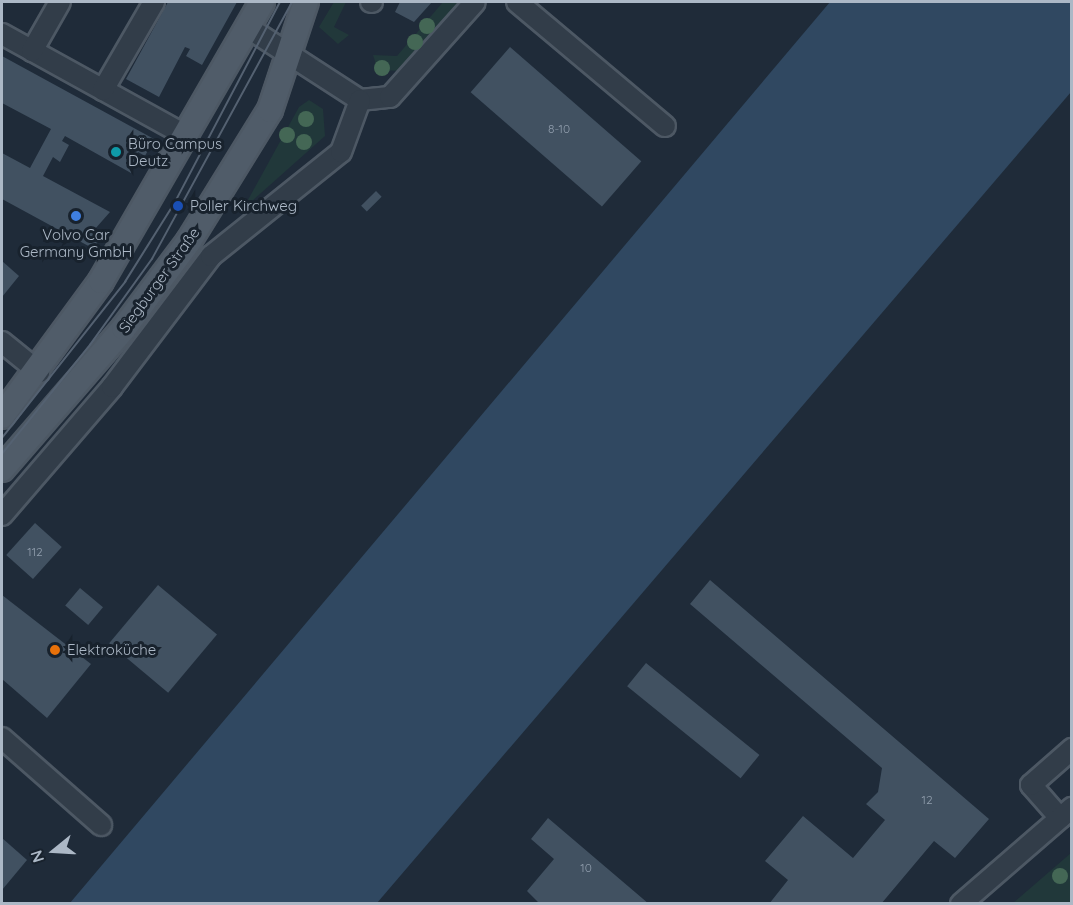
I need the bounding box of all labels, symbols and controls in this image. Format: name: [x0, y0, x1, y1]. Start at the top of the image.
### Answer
house number: 8-10: [548, 122, 570, 136]
place label: Büro Campus Deutz: [128, 134, 222, 169]
marker: Büro Campus Deutz: [109, 145, 123, 159]
place label: Poller Kirchweg: [190, 197, 297, 215]
marker: Poller Kirchweg: [171, 199, 185, 213]
marker: Volvo Car Germany GmbH: [69, 209, 83, 223]
street label: Siegburger Straße: [115, 224, 203, 336]
place label: Volvo Car Germany GmbH: [20, 225, 132, 260]
house number: 112: [27, 545, 43, 559]
place label: Elektroküche: [67, 641, 156, 659]
marker: Elektroküche: [48, 643, 62, 657]
house number: 12: [921, 793, 933, 807]
north arrow: [24, 821, 84, 881]
text: N: [26, 848, 48, 865]
house number: 10: [580, 861, 592, 875]

